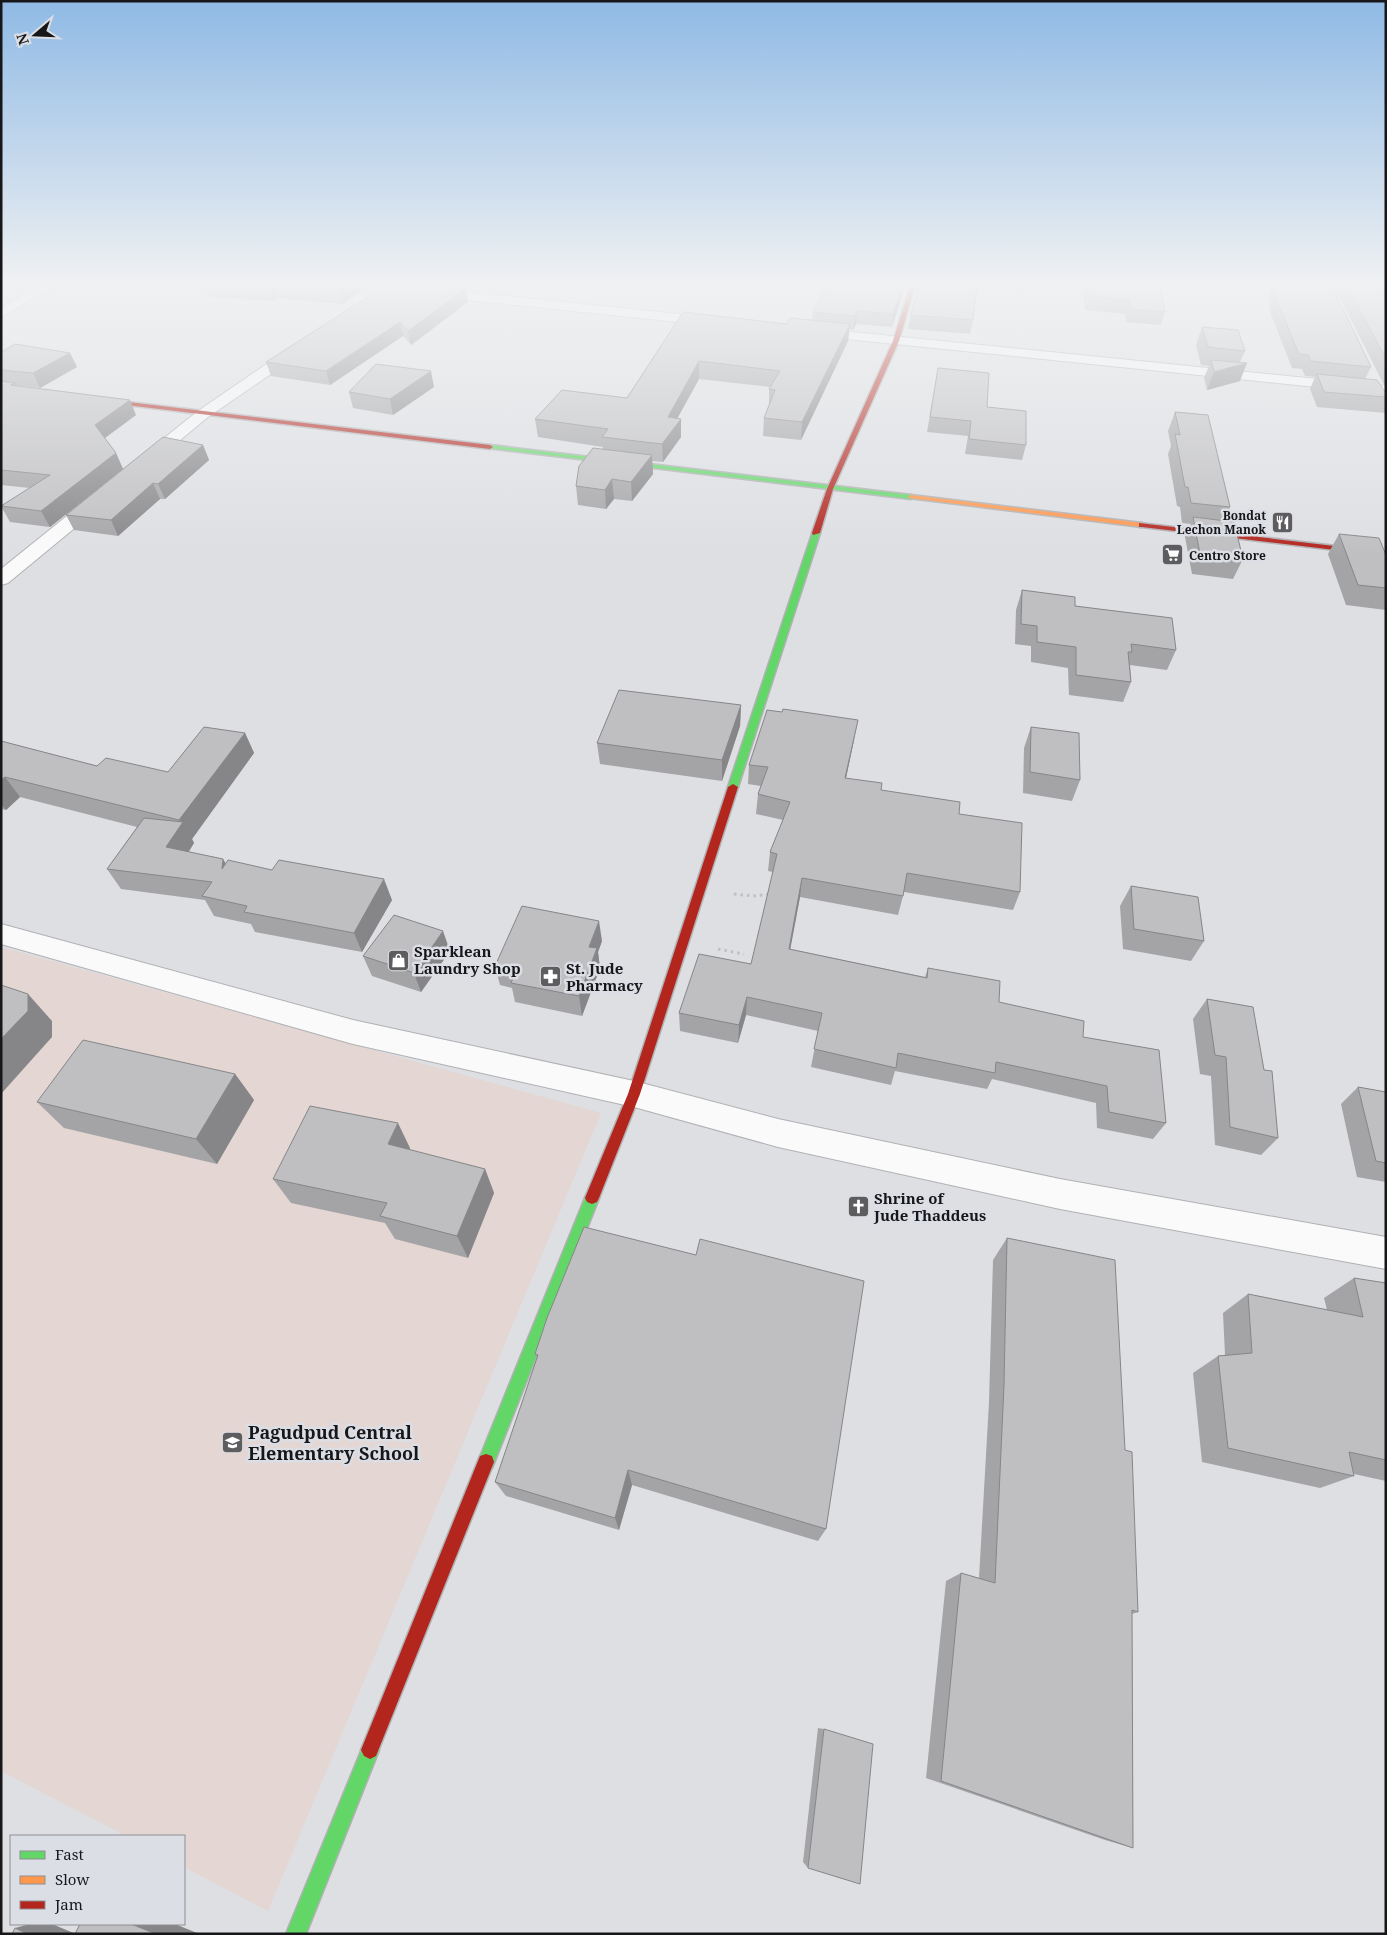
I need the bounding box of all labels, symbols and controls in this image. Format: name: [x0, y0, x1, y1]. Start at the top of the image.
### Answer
north arrow: [10, 10, 60, 60]
text: N: [11, 31, 33, 48]
place label: Bondat Lechon Manok: [1177, 507, 1266, 538]
restaurant icon: Bondat Lechon Manok: [1270, 510, 1294, 534]
supermarket icon: Centro Store: [1161, 543, 1185, 567]
place label: Centro Store: [1189, 547, 1266, 564]
place label: Sparklean Laundry Shop: [414, 941, 521, 978]
shop icon: Sparklean Laundry Shop: [386, 948, 410, 972]
place label: St. Jude Pharmacy: [566, 958, 643, 995]
pharmacy icon: St. Jude Pharmacy: [538, 965, 562, 989]
place label: Shrine of Jude Thaddeus: [873, 1188, 986, 1225]
church icon: Shrine of Jude Thaddeus: [846, 1195, 870, 1219]
place label: Pagudpud Central Elementary School: [248, 1420, 420, 1465]
school or university icon: Pagudpud Central Elementary School: [220, 1430, 244, 1454]
legend: [10, 1835, 185, 1925]
text: Fast: [55, 1844, 84, 1864]
text: Slow: [55, 1869, 89, 1889]
text: Jam: [54, 1894, 83, 1914]

